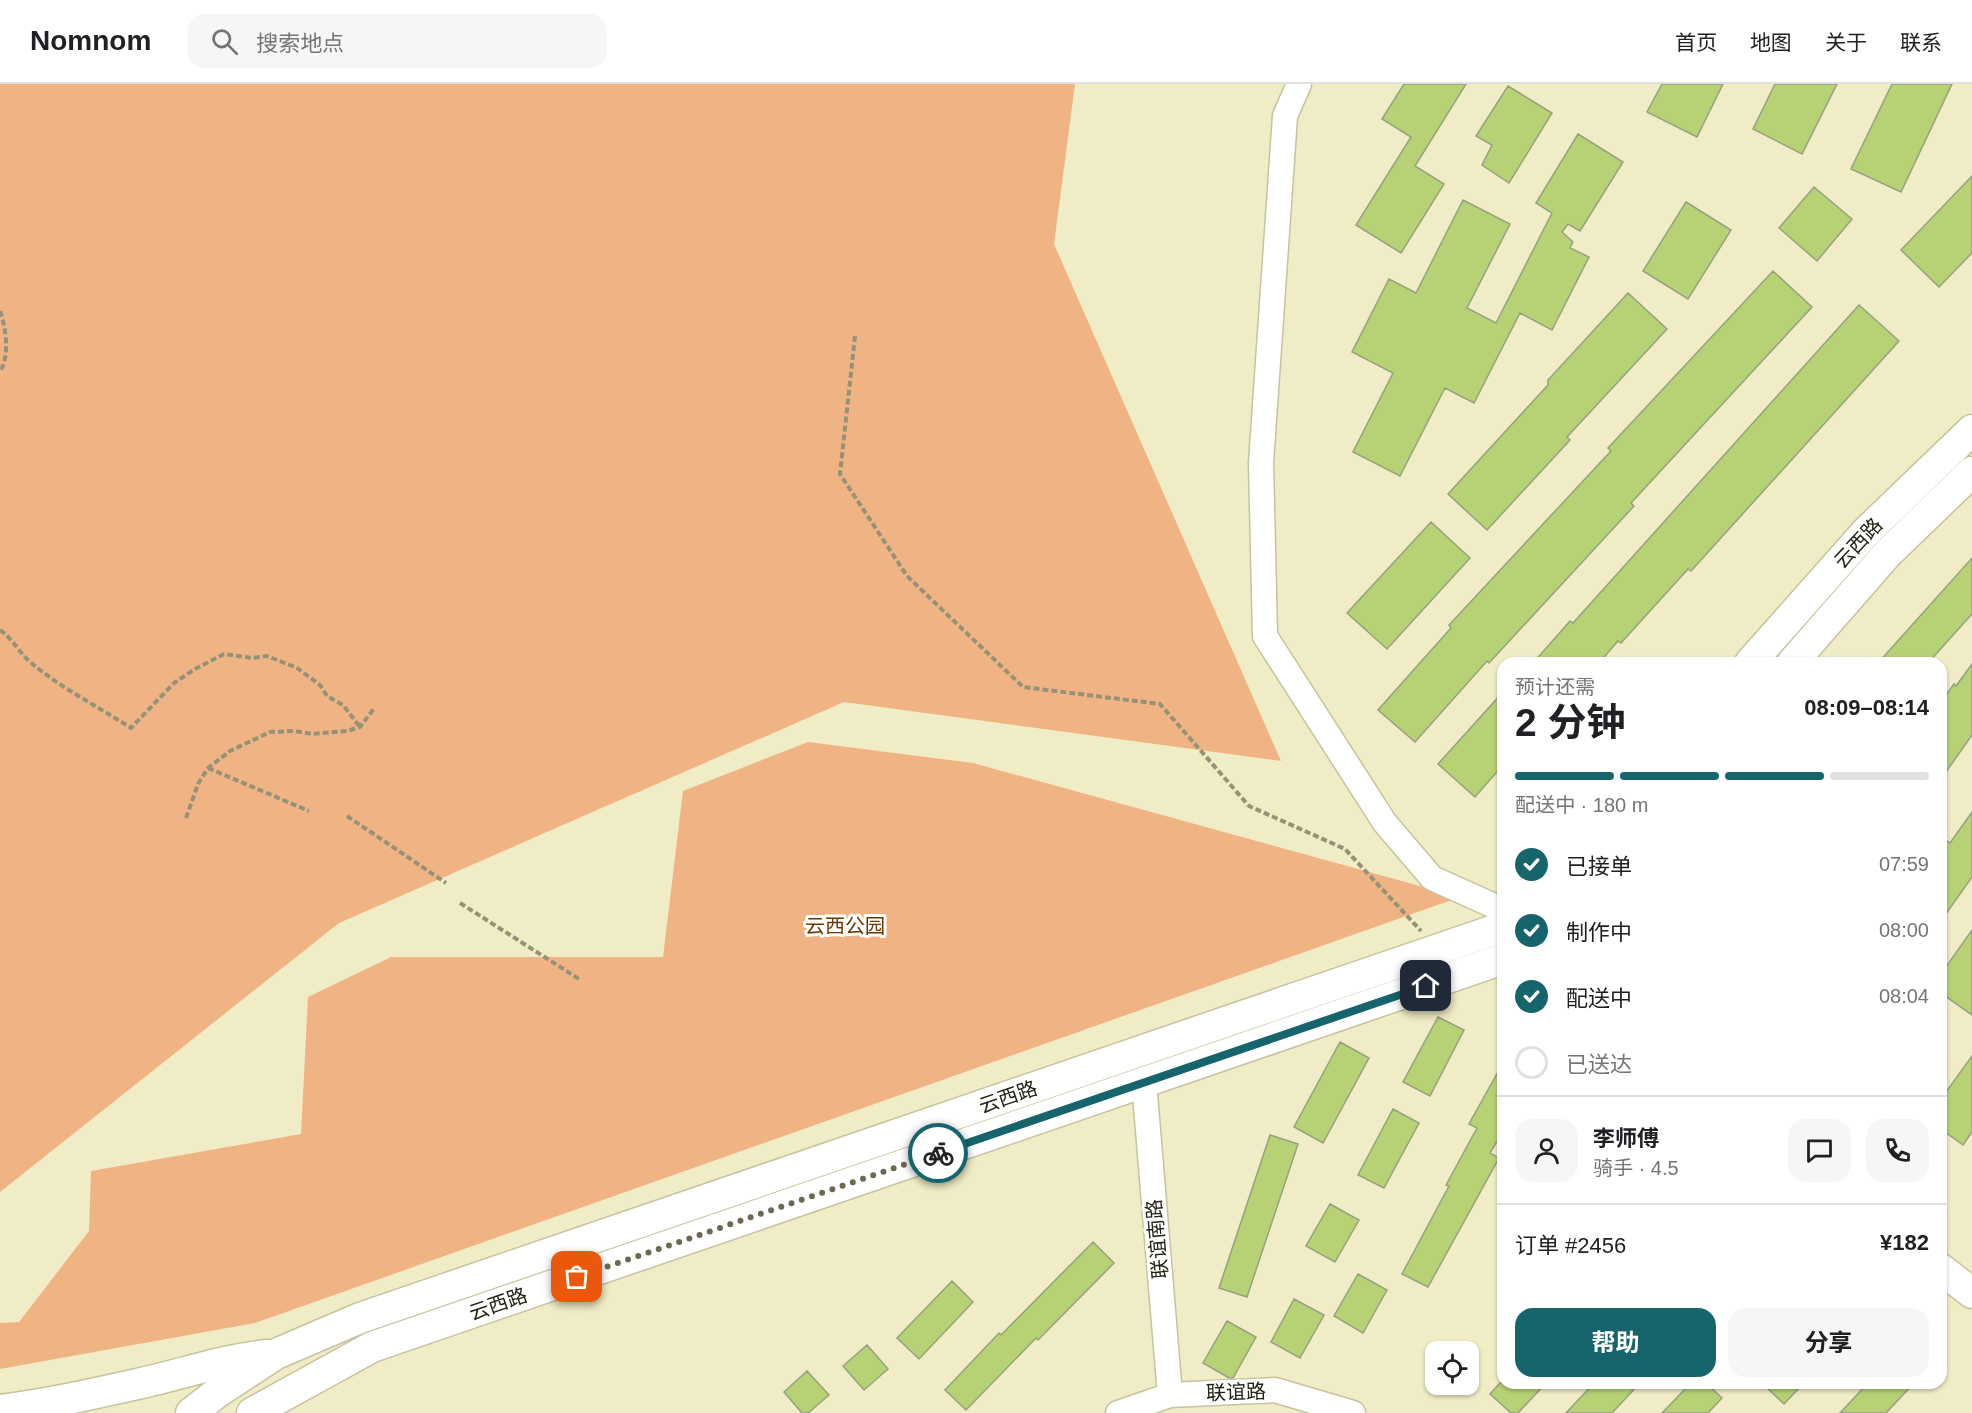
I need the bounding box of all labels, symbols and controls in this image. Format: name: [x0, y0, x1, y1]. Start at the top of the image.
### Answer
search box: [187, 14, 607, 68]
text: Nomnom: [30, 25, 151, 56]
icon: search: [208, 25, 241, 58]
text: 搜索地点: [256, 31, 344, 56]
text: 首页: [1675, 31, 1717, 54]
text: 地图: [1750, 31, 1792, 54]
text: 关于: [1825, 31, 1867, 54]
text: 联系: [1900, 31, 1942, 54]
street label: 云西路: [1829, 514, 1887, 572]
text: 预计还需: [1515, 676, 1595, 698]
text: 08:09–08:14: [1804, 695, 1929, 720]
text: 2 分钟: [1515, 701, 1626, 744]
text: 配送中 · 180 m: [1515, 794, 1648, 816]
icon: check: [1515, 848, 1548, 881]
text: 07:59: [1879, 853, 1929, 875]
text: 已接单: [1566, 854, 1632, 879]
icon: check: [1515, 914, 1548, 947]
park label: 云西公园: [805, 915, 885, 937]
text: 08:00: [1879, 919, 1929, 941]
text: 制作中: [1566, 920, 1632, 945]
pin: [1400, 960, 1451, 1011]
icon: home: [1409, 969, 1442, 1002]
icon: check: [1515, 980, 1548, 1013]
text: 08:04: [1879, 985, 1929, 1007]
text: 配送中: [1566, 986, 1632, 1011]
text: 已送达: [1566, 1052, 1632, 1077]
street label: 云西路: [976, 1077, 1040, 1117]
button: person: [1515, 1119, 1578, 1182]
button: chat: [1788, 1119, 1851, 1182]
button: phone: [1866, 1119, 1929, 1182]
courier: [908, 1123, 968, 1183]
text: 李师傅: [1593, 1126, 1659, 1151]
icon: bike: [922, 1137, 955, 1170]
text: 骑手 · 4.5: [1593, 1157, 1679, 1179]
street label: 联谊南路: [1143, 1198, 1171, 1280]
text: ¥182: [1880, 1230, 1929, 1255]
text: 订单 #2456: [1515, 1233, 1626, 1258]
pin: [551, 1251, 602, 1302]
icon: bag: [560, 1260, 593, 1293]
street label: 云西路: [466, 1284, 530, 1324]
button: 帮助: [1515, 1308, 1716, 1377]
button: 分享: [1728, 1308, 1929, 1377]
map controls: [1425, 1341, 1479, 1395]
button: locate: [1425, 1341, 1479, 1395]
street label: 联谊路: [1206, 1380, 1266, 1404]

